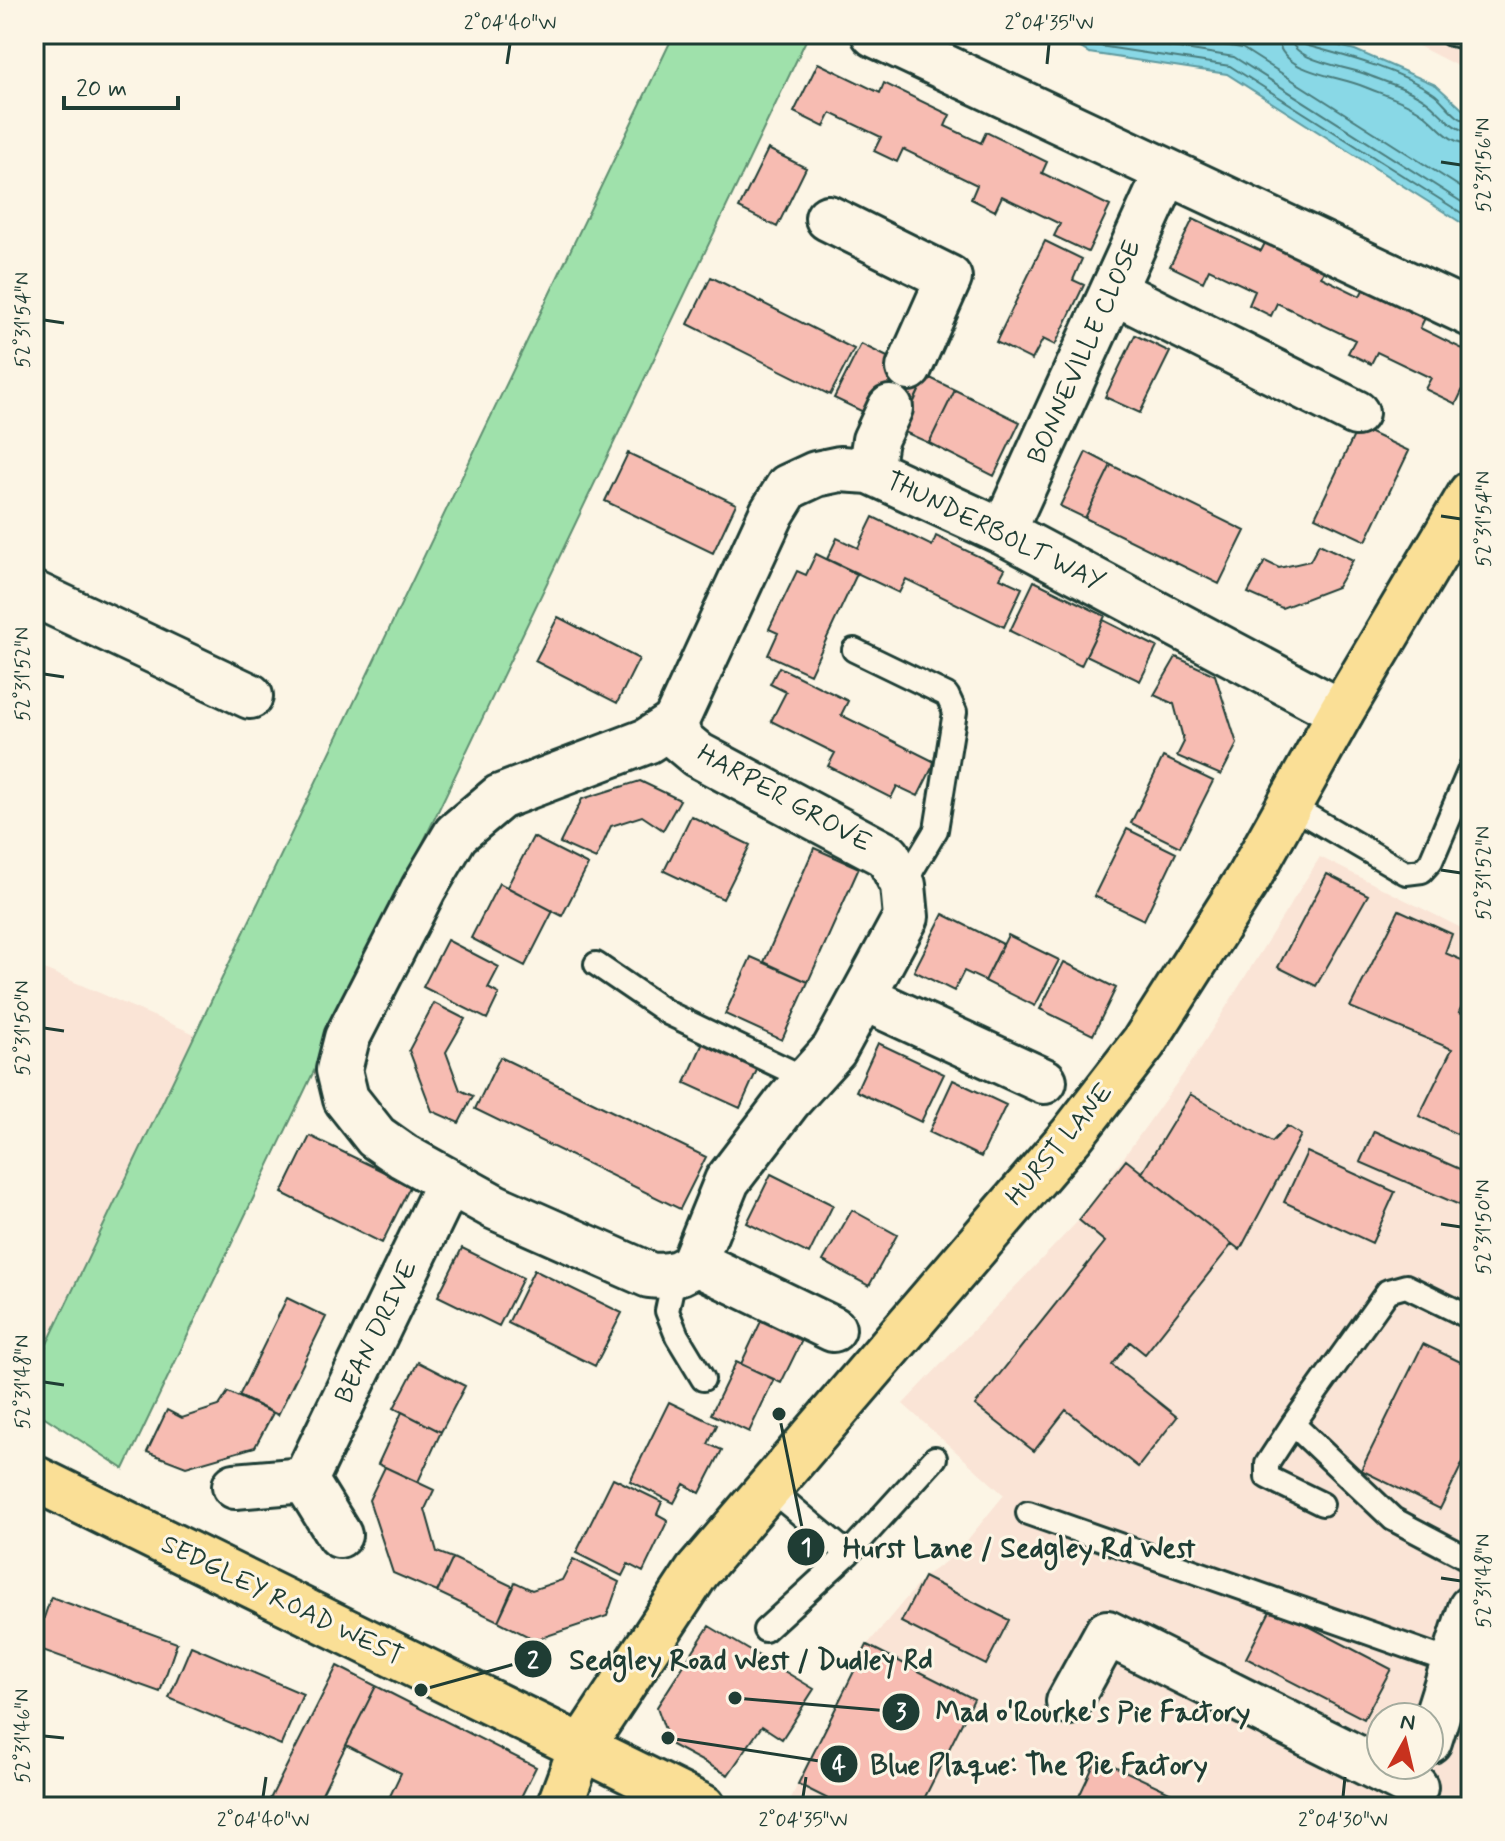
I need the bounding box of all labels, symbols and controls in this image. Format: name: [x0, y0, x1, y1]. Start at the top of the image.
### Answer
text: 2°04'40"W: [464, 10, 556, 37]
text: 2°04'35"W: [1004, 10, 1094, 37]
scale bar: [64, 60, 178, 110]
text: 20 m: [76, 74, 127, 105]
text: 52°31'56"N: [1471, 118, 1498, 212]
street label: BONNEVILLE CLOSE: [1020, 235, 1150, 469]
text: 52°31'54"N: [10, 272, 37, 368]
street label: THUNDERBOLT WAY: [880, 464, 1110, 600]
text: 52°31'54"N: [1471, 471, 1498, 567]
text: 52°31'52"N: [10, 627, 37, 721]
street label: HARPER GROVE: [691, 737, 877, 861]
text: 52°31'52"N: [1471, 826, 1498, 920]
text: 52°31'50"N: [10, 980, 37, 1076]
street label: HURST LANE: [999, 1076, 1121, 1214]
text: 52°31'50"N: [1471, 1179, 1498, 1275]
street label: BEAN DRIVE: [328, 1255, 426, 1409]
text: 52°31'48"N: [10, 1335, 37, 1429]
callout: Hurst Lane / Sedgley Rd West: [786, 1521, 1211, 1573]
street label: SEDGLEY ROAD WEST: [155, 1528, 409, 1674]
text: Hurst Lane / Sedgley Rd West: [843, 1531, 1196, 1571]
text: 1: [801, 1533, 811, 1564]
text: 52°31'48"N: [1471, 1534, 1498, 1628]
callout: Sedgley Road West / Dudley Rd: [513, 1633, 950, 1685]
text: Sedgley Road West / Dudley Rd: [569, 1643, 933, 1683]
text: 2: [527, 1646, 539, 1677]
callout: Mad o'Rourke's Pie Factory: [881, 1686, 1265, 1738]
text: 52°31'46"N: [10, 1689, 37, 1783]
text: Mad o'Rourke's Pie Factory: [936, 1695, 1250, 1732]
text: 3: [896, 1698, 907, 1729]
north arrow: [1365, 1701, 1445, 1781]
text: N: [1398, 1708, 1417, 1738]
callout: Blue Plaque: The Pie Factory: [819, 1738, 1220, 1790]
text: Blue Plaque: The Pie Factory: [870, 1748, 1208, 1785]
text: 4: [832, 1751, 846, 1782]
text: 2°04'40"W: [217, 1807, 309, 1834]
text: 2°04'35"W: [758, 1807, 848, 1834]
text: 2°04'30"W: [1298, 1807, 1388, 1834]

